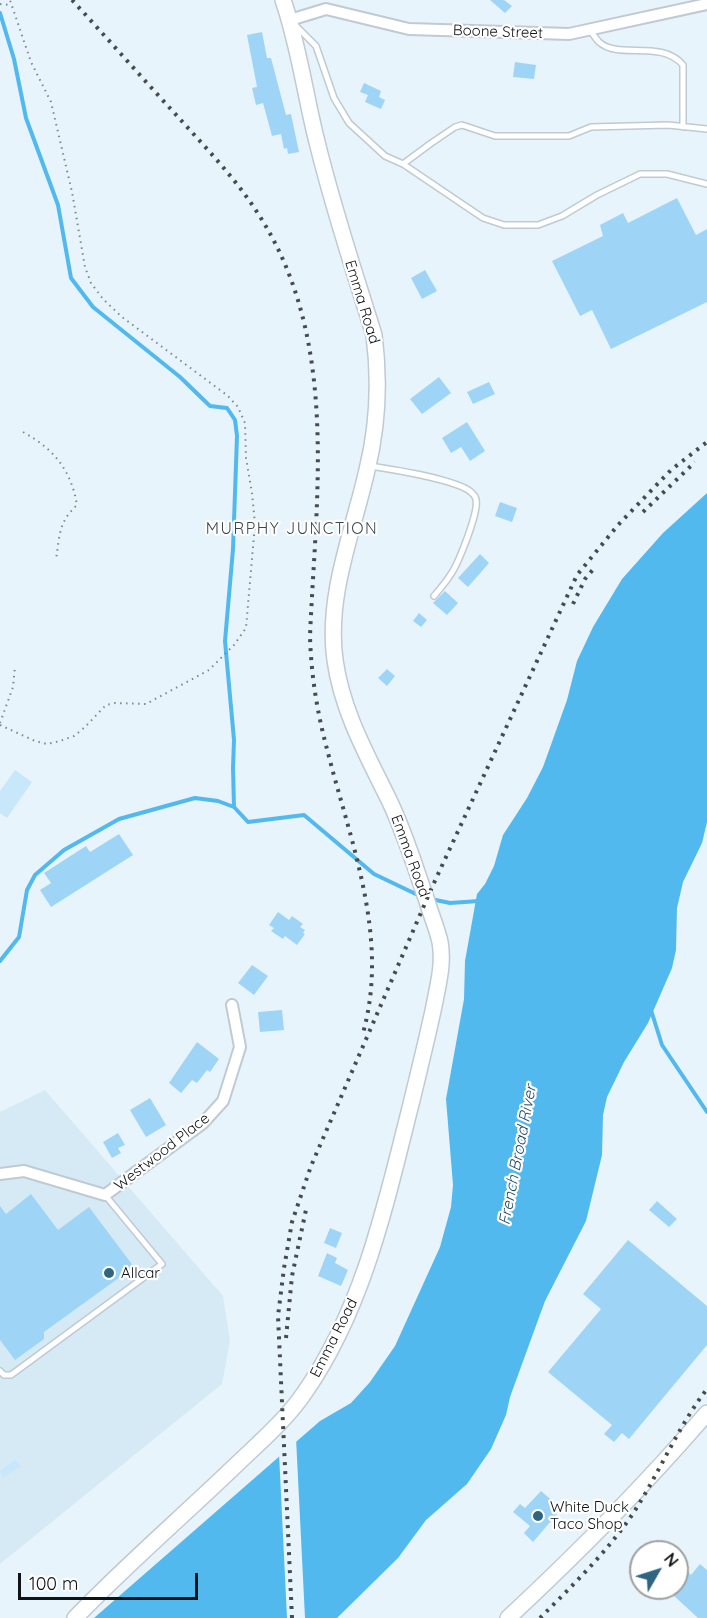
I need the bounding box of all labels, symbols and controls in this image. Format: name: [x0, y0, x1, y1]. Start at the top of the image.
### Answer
street label: Boone Street: [453, 21, 543, 43]
street label: Emma Road: [341, 258, 383, 346]
district label: MURPHY JUNCTION: [206, 519, 378, 539]
street label: Emma Road: [387, 812, 433, 900]
water label: French Broad River: [495, 1083, 541, 1227]
street label: Westwood Place: [111, 1109, 213, 1195]
place label: Allcar: [121, 1264, 160, 1282]
marker: Allcar: [102, 1266, 116, 1280]
street label: Emma Road: [306, 1295, 362, 1381]
place label: White Duck Taco Shop: [550, 1498, 629, 1533]
marker: White Duck Taco Shop: [531, 1509, 545, 1523]
north arrow: [629, 1540, 689, 1600]
text: N: [660, 1549, 683, 1571]
scale bar: [21, 1561, 201, 1599]
text: 100 m: [29, 1572, 78, 1595]

